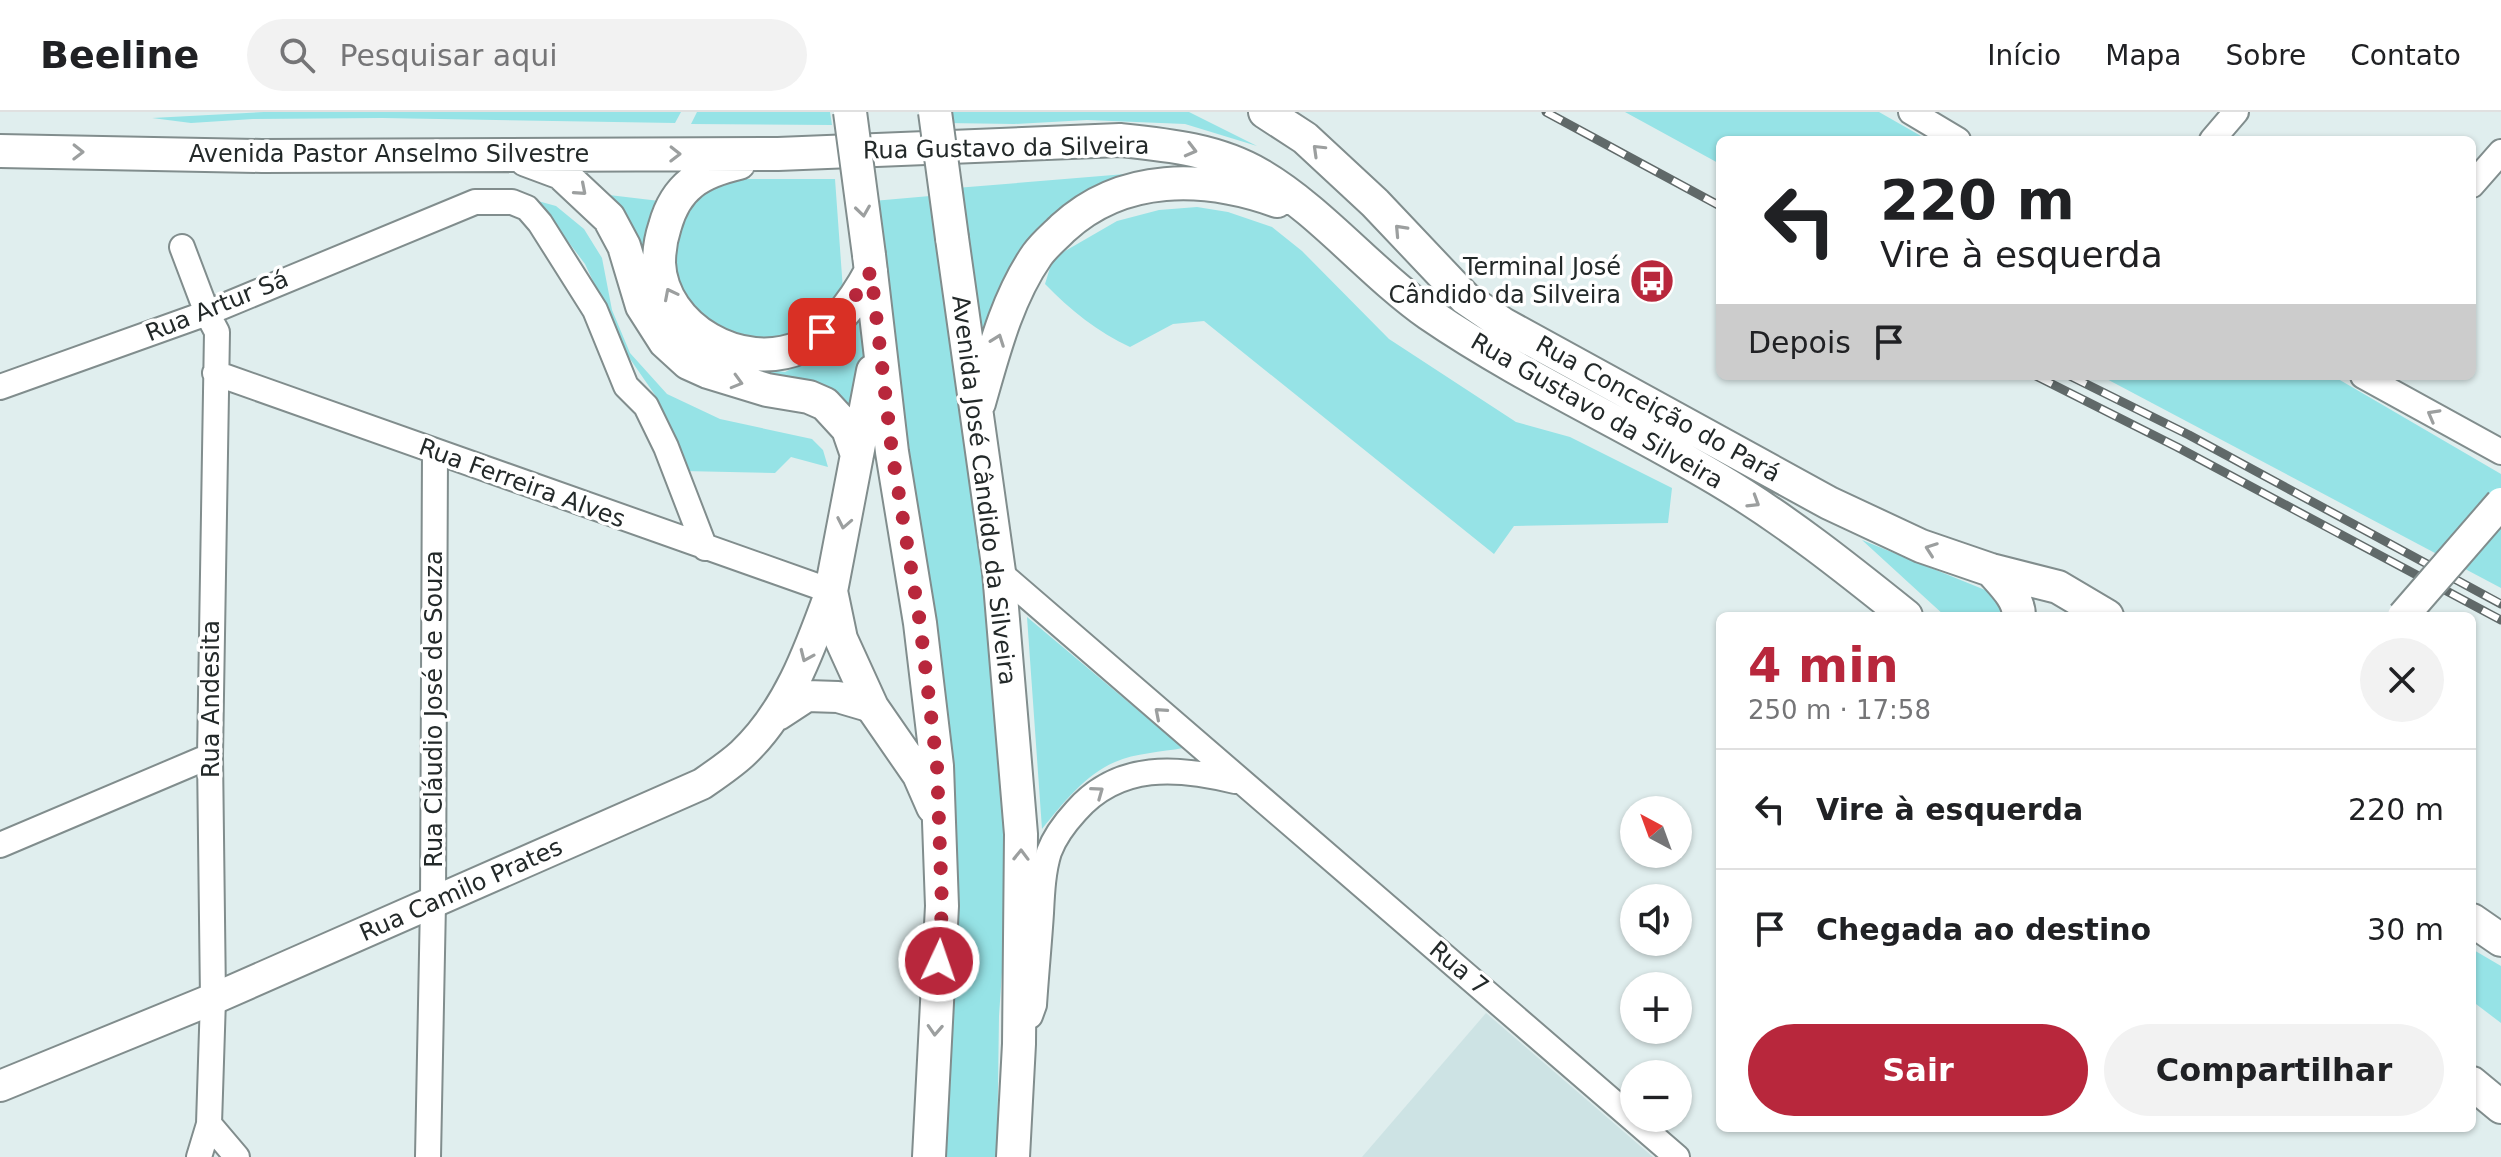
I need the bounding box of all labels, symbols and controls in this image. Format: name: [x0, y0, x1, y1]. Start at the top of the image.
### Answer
search box: [247, 19, 807, 91]
text: Beeline: [40, 33, 199, 77]
icon: search: [275, 33, 319, 77]
text: Pesquisar aqui: [339, 38, 558, 73]
text: Início: [1987, 39, 2061, 72]
text: Mapa: [2105, 39, 2182, 72]
text: Sobre: [2226, 39, 2306, 72]
text: Contato: [2350, 39, 2461, 72]
street label: Rua Gustavo da Silveira: [863, 132, 1149, 164]
street label: Avenida Pastor Anselmo Silvestre: [189, 140, 589, 168]
one-way arrow: [1184, 140, 1198, 157]
one-way arrow: [72, 143, 85, 161]
one-way arrow: [669, 145, 682, 163]
one-way arrow: [1313, 145, 1327, 160]
text: 220 m: [1880, 167, 2075, 232]
icon: left: [1748, 168, 1852, 272]
one-way arrow: [572, 180, 586, 195]
one-way arrow: [854, 204, 871, 218]
one-way arrow: [1394, 225, 1409, 239]
text: Vire à esquerda: [1880, 234, 2163, 275]
place label: Terminal José Cândido da Silveira: [1389, 253, 1621, 309]
bus stop icon: Terminal José Cândido da Silveira: [1628, 257, 1676, 305]
street label: Rua Artur Sá: [142, 265, 292, 347]
one-way arrow: [664, 288, 679, 303]
street label: Avenida José Cândido da Silveira: [946, 293, 1022, 687]
pin: [788, 298, 856, 366]
icon: arrive: [800, 310, 844, 354]
icon: arrive: [1867, 320, 1911, 364]
text: Depois: [1748, 325, 1851, 360]
street label: Rua Gustavo da Silveira: [1466, 327, 1728, 495]
street label: Rua Conceição do Pará: [1531, 330, 1785, 488]
one-way arrow: [988, 334, 1005, 348]
one-way arrow: [729, 372, 743, 389]
one-way arrow: [2427, 409, 2441, 424]
street label: Rua Ferreira Alves: [415, 433, 629, 533]
one-way arrow: [1745, 492, 1760, 507]
one-way arrow: [836, 516, 853, 530]
one-way arrow: [1925, 542, 1939, 559]
street label: Rua Cláudio José de Souza: [420, 550, 448, 868]
street label: Rua Andesita: [197, 620, 225, 778]
text: 4 min: [1748, 637, 1899, 693]
button: close: [2360, 638, 2444, 722]
one-way arrow: [799, 648, 815, 662]
text: 250 m · 17:58: [1748, 695, 1931, 725]
one-way arrow: [1155, 708, 1170, 722]
icon: left: [1748, 787, 1792, 831]
one-way arrow: [1089, 788, 1104, 802]
text: Vire à esquerda: [1816, 792, 2083, 827]
text: 220 m: [2348, 792, 2444, 827]
north arrow: [1620, 796, 1692, 868]
map controls: [1620, 796, 1692, 1132]
street label: Rua Camilo Prates: [355, 833, 567, 947]
one-way arrow: [1012, 848, 1030, 861]
button: sound: [1620, 884, 1692, 956]
icon: arrive: [1748, 907, 1792, 951]
text: Chegada ao destino: [1816, 912, 2151, 947]
text: 30 m: [2367, 912, 2444, 947]
position arrow: [897, 919, 981, 1003]
street label: Rua 7: [1424, 935, 1494, 1001]
button: +: [1620, 972, 1692, 1044]
one-way arrow: [927, 1024, 944, 1037]
button: Sair: [1748, 1024, 2088, 1116]
button: Compartilhar: [2104, 1024, 2444, 1116]
button: −: [1620, 1060, 1692, 1132]

